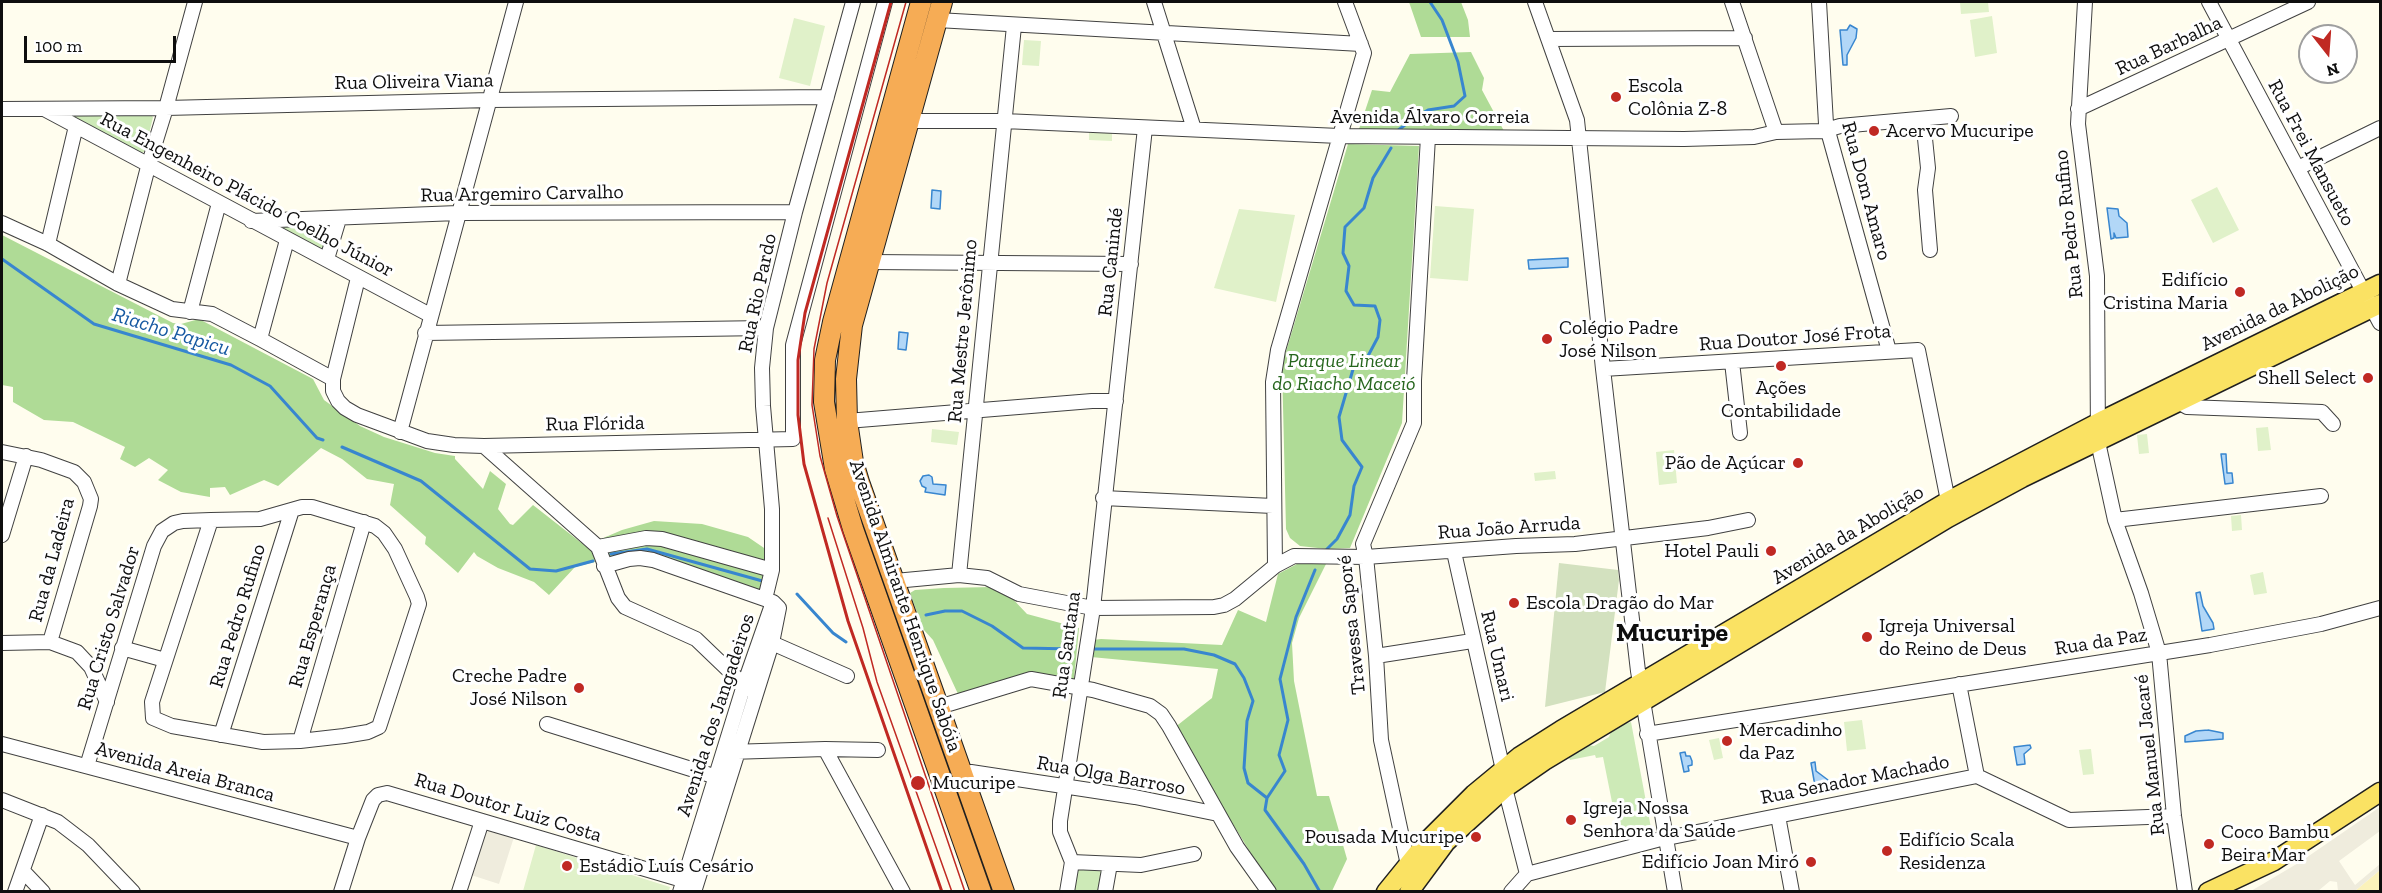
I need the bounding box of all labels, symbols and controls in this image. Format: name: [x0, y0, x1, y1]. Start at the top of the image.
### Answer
street label: Rua Barbalha: [2112, 11, 2226, 81]
scale bar: [27, 24, 178, 62]
north arrow: [2298, 24, 2358, 84]
text: 100 m: [35, 35, 82, 57]
text: N: [2324, 59, 2341, 81]
street label: Rua Oliveira Viana: [334, 69, 494, 95]
place label: Escola Colônia Z-8: [1628, 74, 1727, 121]
street label: Rua Frei Mansueto: [2262, 76, 2360, 230]
marker: Escola Colônia Z-8: [1609, 90, 1623, 104]
street label: Avenida Álvaro Correia: [1330, 105, 1530, 129]
street label: Rua Engenheiro Plácido Coelho Júnior: [96, 107, 398, 283]
street label: Rua Dom Amaro: [1836, 119, 1896, 263]
place label: Acervo Mucuripe: [1886, 119, 2034, 143]
marker: Acervo Mucuripe: [1867, 124, 1881, 138]
street label: Rua Pedro Rufino: [2049, 149, 2089, 299]
street label: Rua Argemiro Carvalho: [420, 180, 624, 208]
street label: Rua Canindé: [1093, 206, 1129, 318]
street label: Rua Rio Pardo: [734, 231, 782, 355]
street label: Rua Mestre Jerônimo: [943, 238, 983, 424]
street label: Avenida da Abolição: [2197, 259, 2363, 357]
place label: Edifício Cristina Maria: [2103, 268, 2228, 315]
marker: Edifício Cristina Maria: [2233, 285, 2247, 299]
water label: Riacho Papicu: [109, 302, 233, 362]
place label: Colégio Padre José Nilson: [1559, 316, 1678, 363]
street label: Rua Doutor José Frota: [1698, 319, 1892, 357]
marker: Colégio Padre José Nilson: [1540, 332, 1554, 346]
park label: Parque Linear do Riacho Maceió: [1272, 349, 1416, 396]
marker: Ações Contabilidade: [1774, 359, 1788, 373]
place label: Shell Select: [2258, 366, 2356, 390]
marker: Shell Select: [2361, 371, 2375, 385]
place label: Ações Contabilidade: [1721, 376, 1841, 423]
street label: Rua Flórida: [545, 411, 645, 437]
place label: Pão de Açúcar: [1665, 451, 1786, 475]
marker: Pão de Açúcar: [1791, 456, 1805, 470]
street label: Avenida Almirante Henrique Sabóia: [844, 457, 966, 755]
street label: Avenida da Abolição: [1768, 480, 1928, 590]
street label: Rua da Ladeira: [24, 495, 80, 625]
street label: Rua João Arruda: [1437, 511, 1581, 545]
place label: Hotel Pauli: [1664, 539, 1759, 563]
street label: Rua Pedro Rufino: [205, 541, 271, 691]
street label: Rua Cristo Salvador: [73, 543, 145, 713]
marker: Hotel Pauli: [1764, 544, 1778, 558]
street label: Travessa Saporé: [1333, 554, 1371, 696]
street label: Rua Esperança: [284, 562, 342, 690]
street label: Rua Santana: [1048, 590, 1086, 700]
place label: Escola Dragão do Mar: [1526, 591, 1714, 615]
marker: Escola Dragão do Mar: [1507, 596, 1521, 610]
street label: Rua Umari: [1475, 608, 1519, 704]
street label: Avenida dos Jangadeiros: [672, 611, 760, 819]
place label: Igreja Universal do Reino de Deus: [1879, 614, 2027, 661]
district label: Mucuripe: [1616, 618, 1728, 650]
street label: Rua da Paz: [2053, 623, 2149, 661]
marker: Igreja Universal do Reino de Deus: [1860, 630, 1874, 644]
place label: Creche Padre José Nilson: [452, 664, 567, 711]
street label: Rua Manuel Jacaré: [2130, 673, 2170, 837]
marker: Creche Padre José Nilson: [572, 681, 586, 695]
place label: Mercadinho da Paz: [1739, 718, 1842, 765]
marker: Mercadinho da Paz: [1720, 734, 1734, 748]
street label: Avenida Areia Branca: [93, 737, 277, 807]
street label: Rua Senador Machado: [1759, 750, 1951, 810]
street label: Rua Olga Barroso: [1035, 751, 1187, 801]
street label: Rua Doutor Luiz Costa: [412, 768, 604, 848]
place label: Mucuripe: [932, 771, 1015, 795]
marker: Mucuripe: [909, 774, 927, 792]
place label: Igreja Nossa Senhora da Saúde: [1583, 796, 1736, 843]
marker: Igreja Nossa Senhora da Saúde: [1564, 813, 1578, 827]
place label: Coco Bambu Beira Mar: [2221, 820, 2329, 867]
place label: Pousada Mucuripe: [1305, 825, 1464, 849]
place label: Edifício Scala Residenza: [1899, 828, 2014, 875]
marker: Pousada Mucuripe: [1469, 830, 1483, 844]
marker: Coco Bambu Beira Mar: [2202, 837, 2216, 851]
marker: Edifício Scala Residenza: [1880, 844, 1894, 858]
place label: Edifício Joan Miró: [1642, 850, 1799, 874]
place label: Estádio Luís Cesário: [579, 854, 754, 878]
marker: Edifício Joan Miró: [1804, 855, 1818, 869]
marker: Estádio Luís Cesário: [560, 859, 574, 873]

